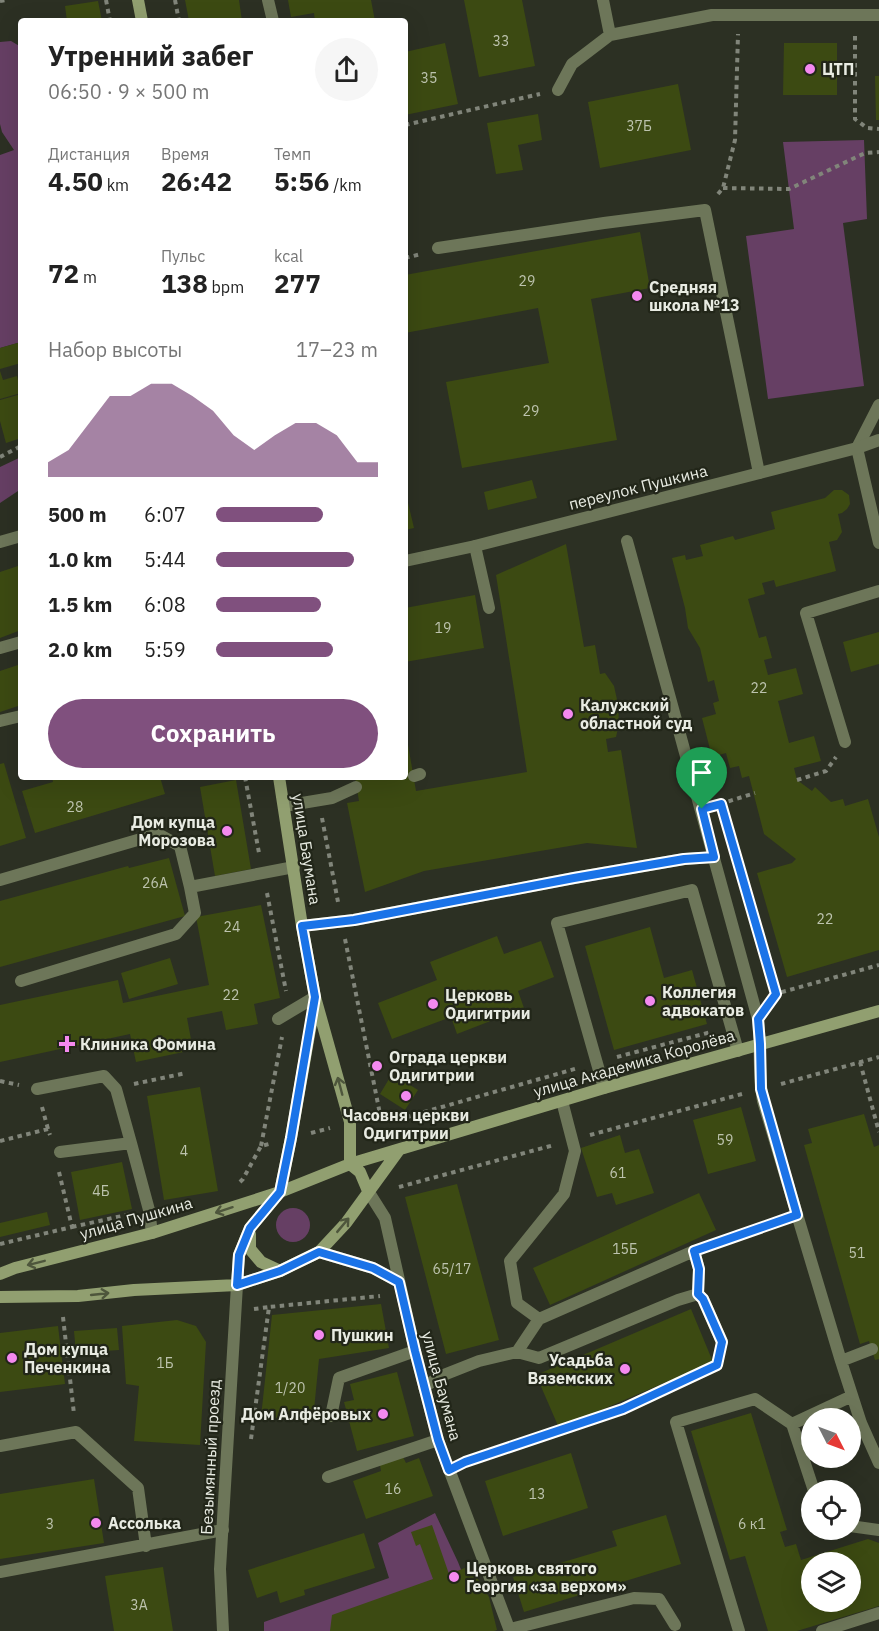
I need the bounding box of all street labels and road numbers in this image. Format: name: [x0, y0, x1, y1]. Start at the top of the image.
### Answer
street label: переулок Пушкина: [567, 460, 710, 514]
street label: улица Баумана: [288, 792, 326, 906]
street label: улица Академика Королёва: [531, 1025, 737, 1101]
street label: улица Пушкина: [77, 1192, 195, 1244]
street label: улица Баумана: [418, 1329, 466, 1443]
street label: Безымянный проезд: [196, 1378, 224, 1535]

